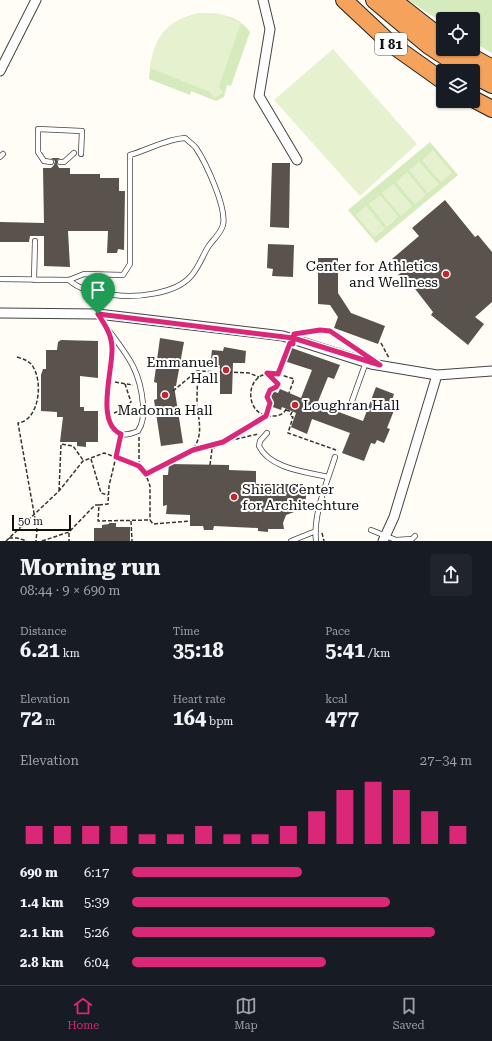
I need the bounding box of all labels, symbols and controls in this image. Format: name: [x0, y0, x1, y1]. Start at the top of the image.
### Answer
map controls: [436, 12, 480, 108]
button: locate: [436, 12, 480, 56]
road number: I 81: [375, 33, 407, 55]
button: layers: [436, 64, 480, 108]
place label: Center for Athletics and Wellness: [306, 258, 438, 290]
marker: Center for Athletics and Wellness: [441, 269, 451, 279]
pin: [81, 273, 115, 314]
icon: arrive: [87, 279, 109, 301]
place label: Emmanuel Hall: [146, 354, 219, 386]
marker: Emmanuel Hall: [221, 365, 231, 375]
marker: Madonna Hall: [160, 390, 170, 400]
place label: Loughran Hall: [303, 397, 400, 413]
marker: Loughran Hall: [290, 400, 300, 410]
place label: Madonna Hall: [117, 402, 213, 418]
place label: Shield Center for Architechture: [242, 481, 359, 513]
marker: Shield Center for Architechture: [229, 492, 239, 502]
scale bar: [12, 513, 71, 532]
text: 50 m: [18, 515, 43, 528]
button: share: [430, 554, 472, 596]
text: Morning run: [20, 555, 161, 580]
text: 08:44 · 9 × 690 m: [20, 583, 120, 598]
text: Distance: [20, 625, 67, 638]
text: Time: [173, 625, 200, 638]
text: Pace: [325, 625, 350, 638]
text: 6.21: [20, 638, 60, 662]
text: 35:18: [173, 638, 224, 662]
text: 5:41: [325, 638, 365, 662]
text: km: [60, 647, 80, 660]
text: /km: [365, 647, 390, 660]
text: Elevation: [20, 693, 70, 706]
text: Heart rate: [173, 693, 226, 706]
text: kcal: [325, 693, 347, 706]
text: 72: [20, 706, 42, 730]
text: 164: [173, 706, 206, 730]
text: 477: [325, 706, 359, 730]
text: m: [42, 715, 55, 728]
text: bpm: [206, 715, 233, 728]
text: Elevation: [20, 753, 79, 768]
text: 27–34 m: [420, 753, 472, 768]
text: 690 m: [20, 865, 58, 880]
text: 6:17: [84, 865, 109, 880]
text: 1.4 km: [20, 895, 63, 910]
text: 5:39: [84, 895, 109, 910]
text: 2.1 km: [20, 925, 63, 940]
text: 5:26: [84, 925, 109, 940]
text: 2.8 km: [20, 955, 63, 970]
text: 6:04: [84, 955, 109, 970]
tab: Home: [67, 995, 99, 1032]
tab: Map: [234, 995, 258, 1032]
tab: Saved: [393, 995, 425, 1032]

